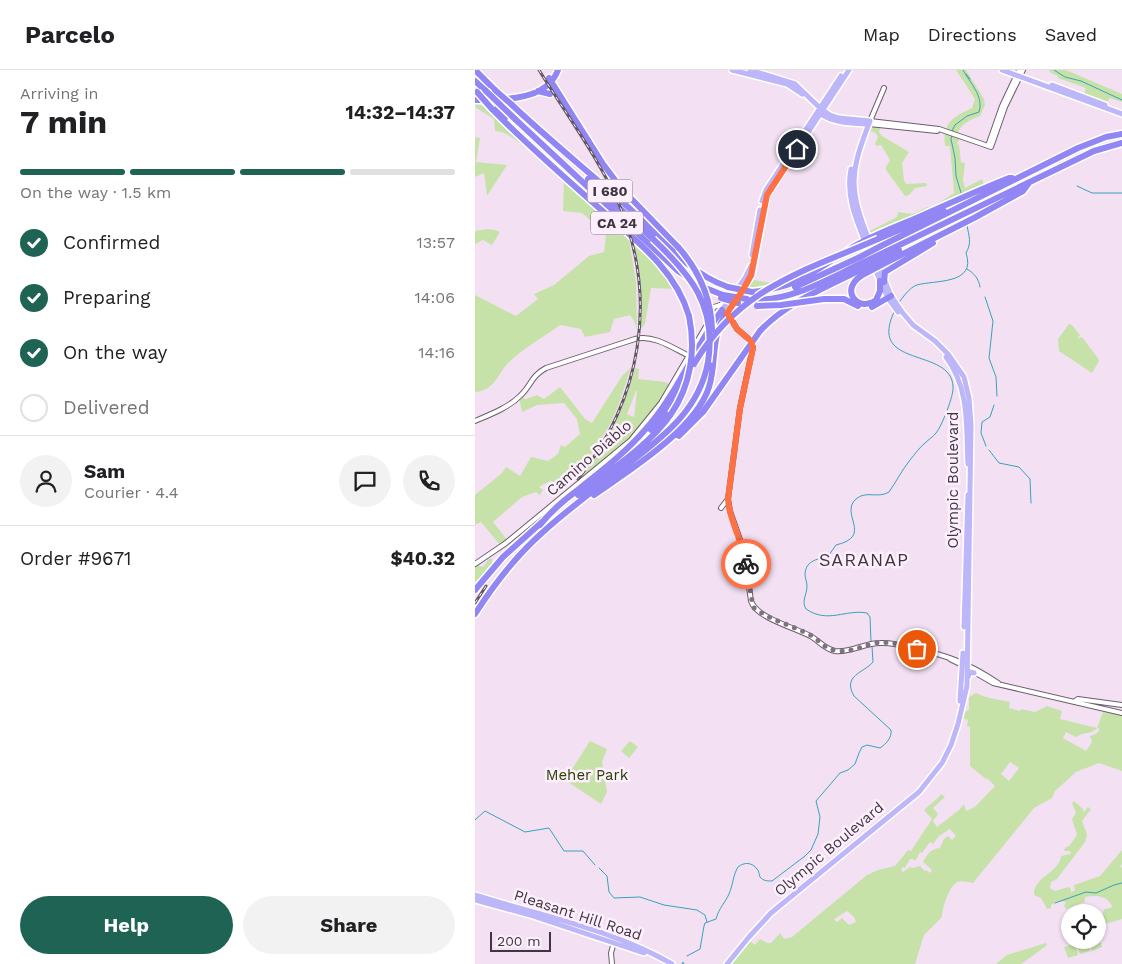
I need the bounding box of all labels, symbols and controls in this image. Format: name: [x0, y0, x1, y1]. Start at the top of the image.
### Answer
text: Parcelo: [25, 21, 115, 49]
text: Map: [863, 24, 900, 45]
text: Directions: [928, 24, 1017, 45]
text: Saved: [1045, 24, 1097, 45]
text: Arriving in: [20, 84, 98, 103]
text: 14:32–14:37: [345, 101, 455, 124]
text: 7 min: [20, 103, 107, 141]
pin: [776, 128, 818, 170]
icon: home: [783, 135, 811, 163]
road number: I 680: [587, 180, 633, 202]
text: On the way · 1.5 km: [20, 183, 171, 202]
road number: CA 24: [591, 212, 643, 234]
icon: check: [20, 229, 48, 257]
text: Confirmed: [63, 231, 160, 254]
text: 13:57: [416, 233, 455, 252]
icon: check: [20, 284, 48, 312]
text: Preparing: [63, 286, 150, 309]
text: 14:06: [415, 288, 455, 307]
icon: check: [20, 339, 48, 367]
text: On the way: [63, 341, 167, 364]
text: 14:16: [418, 343, 455, 362]
text: Delivered: [63, 396, 150, 419]
street label: Olympic Boulevard: [944, 412, 962, 548]
street label: Camino Diablo: [543, 416, 635, 500]
button: person: [20, 455, 72, 507]
button: chat: [339, 455, 391, 507]
button: phone: [403, 455, 455, 507]
text: Sam: [84, 460, 125, 483]
text: Courier · 4.4: [84, 483, 179, 502]
courier: [721, 539, 771, 589]
text: Order #9671: [20, 547, 132, 570]
text: $40.32: [390, 547, 455, 570]
district label: SARANAP: [819, 549, 909, 570]
icon: bike: [732, 550, 760, 578]
pin: [896, 628, 938, 670]
icon: bag: [903, 635, 931, 663]
park label: Meher Park: [546, 766, 629, 784]
street label: Olympic Boulevard: [771, 798, 887, 900]
street label: Pleasant Hill Road: [512, 886, 644, 944]
button: Help: [20, 896, 233, 954]
button: Share: [243, 896, 455, 954]
map controls: [1061, 904, 1106, 949]
button: locate: [1061, 904, 1106, 949]
scale bar: [490, 929, 551, 952]
text: 200 m: [497, 933, 541, 949]

